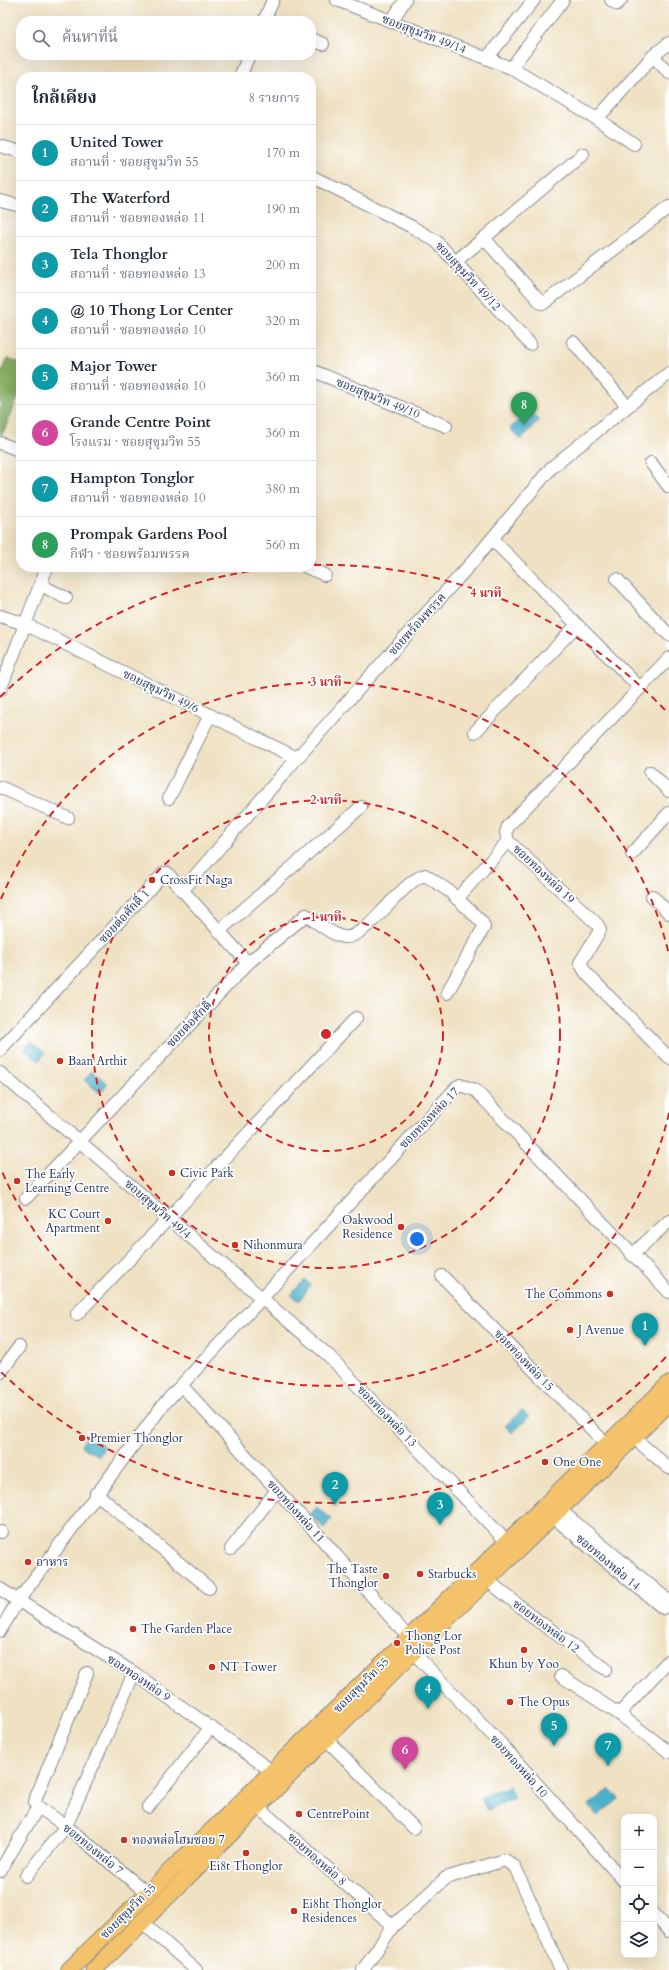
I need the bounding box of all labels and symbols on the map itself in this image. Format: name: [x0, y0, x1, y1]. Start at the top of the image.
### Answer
street label: ซอยสุขุมวิท 49/14: [380, 11, 468, 57]
street label: ซอยสุขุมวิท 49/12: [432, 238, 504, 314]
street label: ซอยสุขุมวิท 49/10: [334, 374, 422, 422]
pin: 8: [511, 392, 537, 425]
text: 4 นาที: [470, 585, 502, 601]
street label: ซอยพร้อมพรรค: [385, 589, 449, 659]
street label: ซอยสุขุมวิท 49/6: [120, 666, 202, 716]
text: 3 นาที: [310, 674, 342, 690]
text: 2 นาที: [310, 792, 342, 808]
street label: ซอยทองหล่อ 19: [509, 841, 579, 907]
place label: CrossFit Naga: [160, 872, 233, 888]
marker: CrossFit Naga: [147, 875, 157, 885]
street label: ซอยต่อศักดิ์ 1: [94, 885, 153, 946]
text: 1 นาที: [310, 909, 342, 925]
street label: ซอยต่อศักดิ์: [162, 996, 216, 1051]
centre of rings: [319, 1027, 333, 1041]
place label: Baan Arthit: [68, 1053, 127, 1069]
marker: Baan Arthit: [55, 1056, 65, 1066]
street label: ซอยทองหล่อ 17: [396, 1084, 462, 1152]
place label: Civic Park: [180, 1165, 234, 1181]
place label: The Early Learning Centre: [25, 1166, 109, 1196]
marker: Civic Park: [167, 1168, 177, 1178]
marker: The Early Learning Centre: [12, 1176, 22, 1186]
street label: ซอยสุขุมวิท 49/4: [121, 1176, 195, 1242]
place label: KC Court Apartment: [46, 1206, 100, 1236]
place label: Oakwood Residence: [342, 1212, 394, 1242]
marker: KC Court Apartment: [103, 1216, 113, 1226]
marker: Oakwood Residence: [396, 1222, 406, 1232]
your location: [407, 1229, 427, 1249]
place label: Nihonmura: [243, 1237, 304, 1253]
marker: Nihonmura: [230, 1240, 240, 1250]
place label: The Commons: [525, 1286, 602, 1302]
marker: The Commons: [605, 1289, 615, 1299]
pin: 1: [632, 1313, 658, 1346]
place label: J Avenue: [576, 1322, 624, 1338]
marker: J Avenue: [565, 1325, 575, 1335]
street label: ซอยทองหล่อ 15: [491, 1326, 557, 1394]
street label: ซอยทองหล่อ 13: [354, 1382, 420, 1450]
place label: Premier Thonglor: [90, 1430, 183, 1446]
marker: Premier Thonglor: [77, 1433, 87, 1443]
place label: One One: [553, 1454, 602, 1470]
marker: One One: [540, 1457, 550, 1467]
pin: 2: [322, 1472, 348, 1505]
street label: ซอยทองหล่อ 11: [263, 1476, 329, 1546]
pin: 3: [427, 1492, 453, 1525]
street label: ซอยทองหล่อ 14: [572, 1530, 644, 1594]
place label: อาหาร: [36, 1554, 68, 1570]
marker: อาหาร: [23, 1557, 33, 1567]
place label: The Taste Thonglor: [327, 1561, 379, 1591]
place label: Starbucks: [428, 1566, 476, 1582]
marker: Starbucks: [415, 1569, 425, 1579]
marker: The Taste Thonglor: [381, 1571, 391, 1581]
street label: ซอยทองหล่อ 12: [509, 1596, 583, 1656]
place label: The Garden Place: [141, 1621, 232, 1637]
marker: The Garden Place: [128, 1624, 138, 1634]
place label: Thong Lor Police Post: [405, 1628, 462, 1658]
marker: Thong Lor Police Post: [392, 1638, 402, 1648]
marker: Khun by Yoo: [519, 1645, 529, 1655]
street label: ซอยทองหล่อ 9: [104, 1651, 174, 1705]
street label: ซอยสุขุมวิท 55: [330, 1654, 392, 1716]
place label: Khun by Yoo: [489, 1656, 560, 1672]
place label: NT Tower: [220, 1659, 278, 1675]
marker: NT Tower: [207, 1662, 217, 1672]
pin: 4: [415, 1676, 441, 1709]
place label: The Opus: [518, 1694, 569, 1710]
marker: The Opus: [505, 1697, 515, 1707]
pin: 5: [541, 1713, 567, 1746]
street label: ซอยทองหล่อ 10: [486, 1731, 552, 1801]
pin: 7: [595, 1733, 621, 1766]
pin: 6: [392, 1737, 418, 1770]
place label: CentrePoint: [307, 1806, 370, 1822]
marker: CentrePoint: [294, 1809, 304, 1819]
street label: ซอยทองหล่อ 7: [59, 1820, 127, 1878]
street label: ซอยทองหล่อ 8: [284, 1829, 350, 1889]
place label: ทองหล่อโฮมซอย 7: [132, 1831, 225, 1848]
marker: ทองหล่อโฮมซอย 7: [119, 1835, 129, 1845]
marker: Ei8t Thonglor: [241, 1848, 251, 1858]
place label: Ei8t Thonglor: [209, 1858, 283, 1874]
street label: ซอยสุขุมวิท 55: [97, 1880, 159, 1942]
place label: Ei8ht Thonglor Residences: [302, 1896, 382, 1926]
marker: Ei8ht Thonglor Residences: [289, 1906, 299, 1916]

